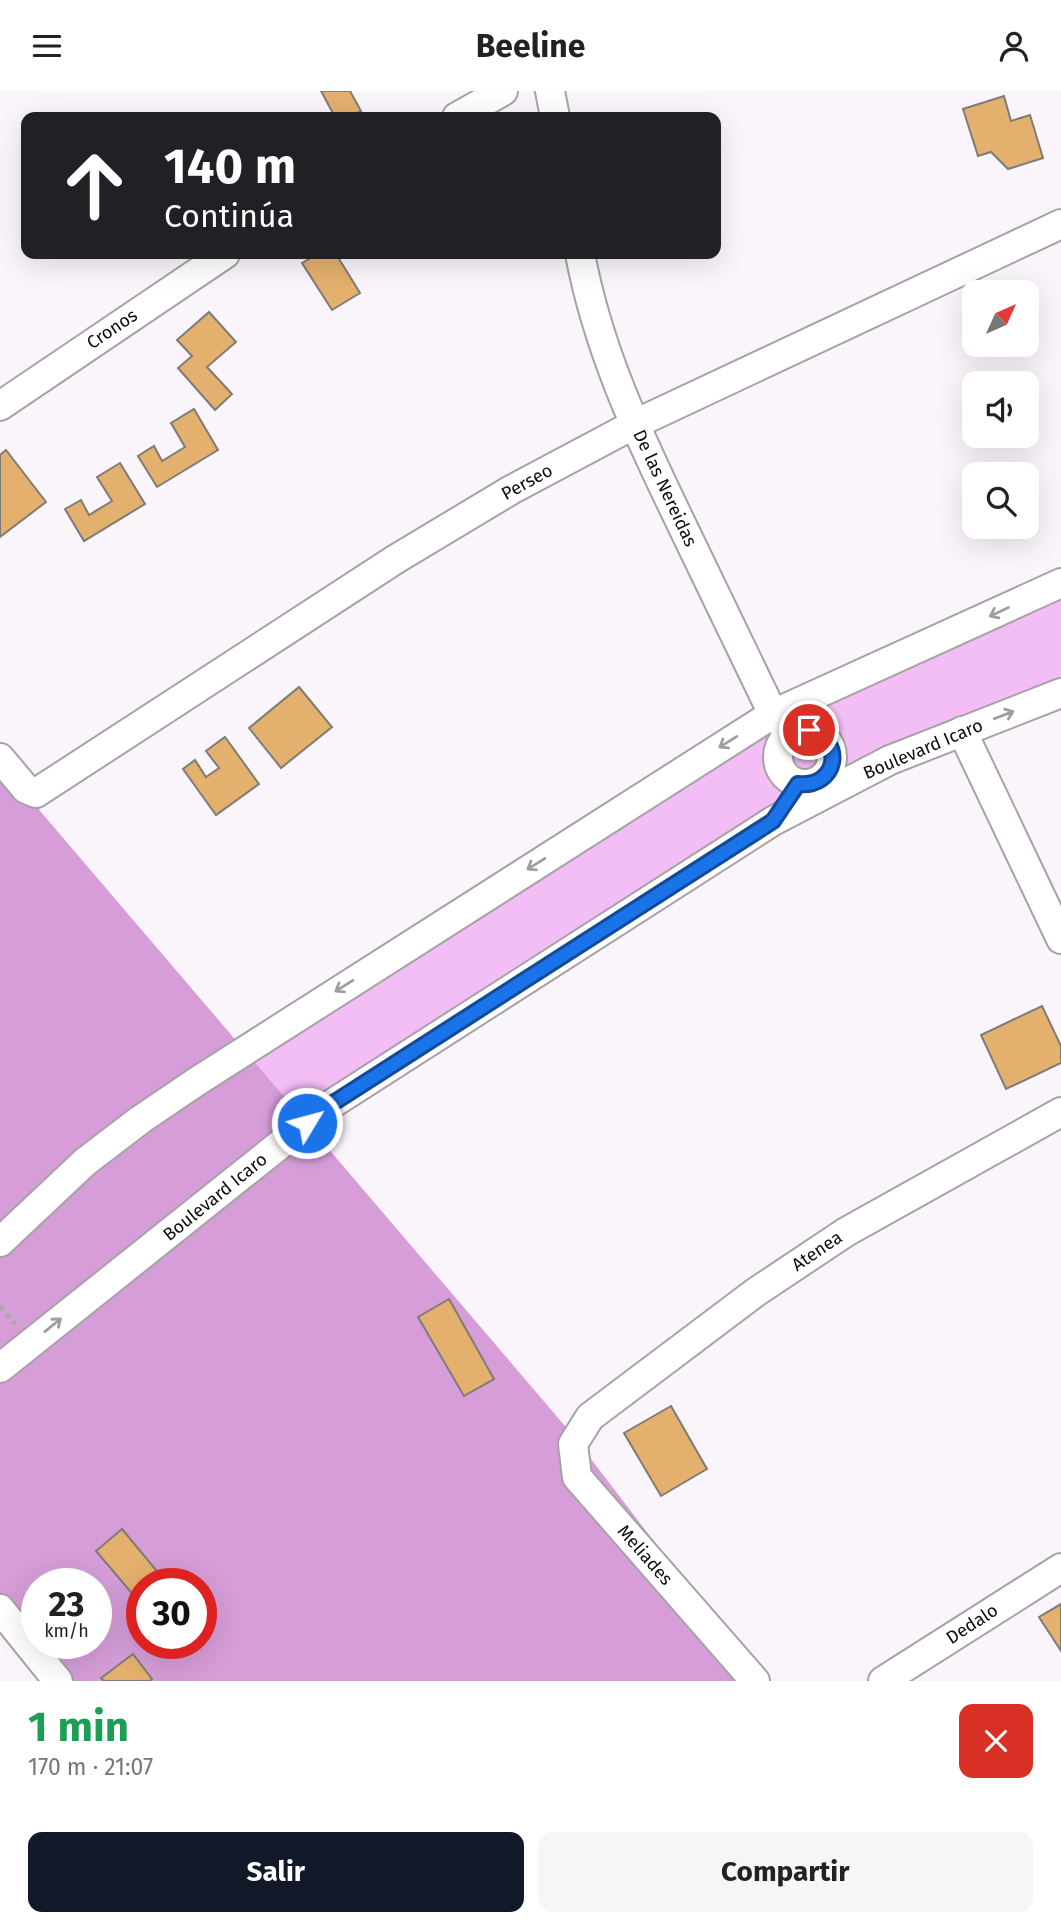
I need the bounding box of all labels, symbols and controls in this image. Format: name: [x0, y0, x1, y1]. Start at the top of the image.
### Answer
icon: menu: [28, 27, 66, 65]
text: Beeline: [476, 27, 585, 65]
icon: person: [995, 27, 1033, 65]
text: 140 m: [164, 137, 296, 196]
icon: ahead: [49, 140, 140, 231]
text: Continúa: [164, 197, 294, 235]
north arrow: [962, 280, 1040, 357]
map controls: [962, 280, 1039, 539]
street label: Cronos: [83, 304, 141, 354]
button: sound: [962, 371, 1039, 448]
street label: De las Nereidas: [628, 426, 702, 550]
street label: Perseo: [498, 459, 556, 505]
button: search: [962, 462, 1039, 539]
one-way arrow: [989, 606, 1010, 619]
pin: [779, 700, 839, 760]
one-way arrow: [992, 707, 1014, 720]
icon: arrive: [790, 711, 828, 749]
street label: Boulevard Icaro: [860, 714, 986, 784]
one-way arrow: [719, 735, 739, 749]
one-way arrow: [527, 858, 547, 872]
one-way arrow: [335, 980, 355, 994]
position arrow: [270, 1086, 344, 1160]
street label: Boulevard Icaro: [158, 1148, 272, 1246]
street label: Atenea: [787, 1226, 847, 1276]
one-way arrow: [44, 1318, 62, 1333]
street label: Meliades: [613, 1520, 677, 1590]
speed limit sign: 30: [126, 1568, 217, 1659]
text: 23: [48, 1583, 85, 1625]
street label: Dedalo: [942, 1599, 1002, 1649]
text: km/h: [44, 1620, 89, 1642]
text: 1 min: [28, 1702, 129, 1752]
button: close: [959, 1704, 1033, 1778]
text: 170 m · 21:07: [28, 1753, 153, 1781]
button: Salir: [28, 1832, 524, 1912]
button: Compartir: [538, 1832, 1033, 1912]

